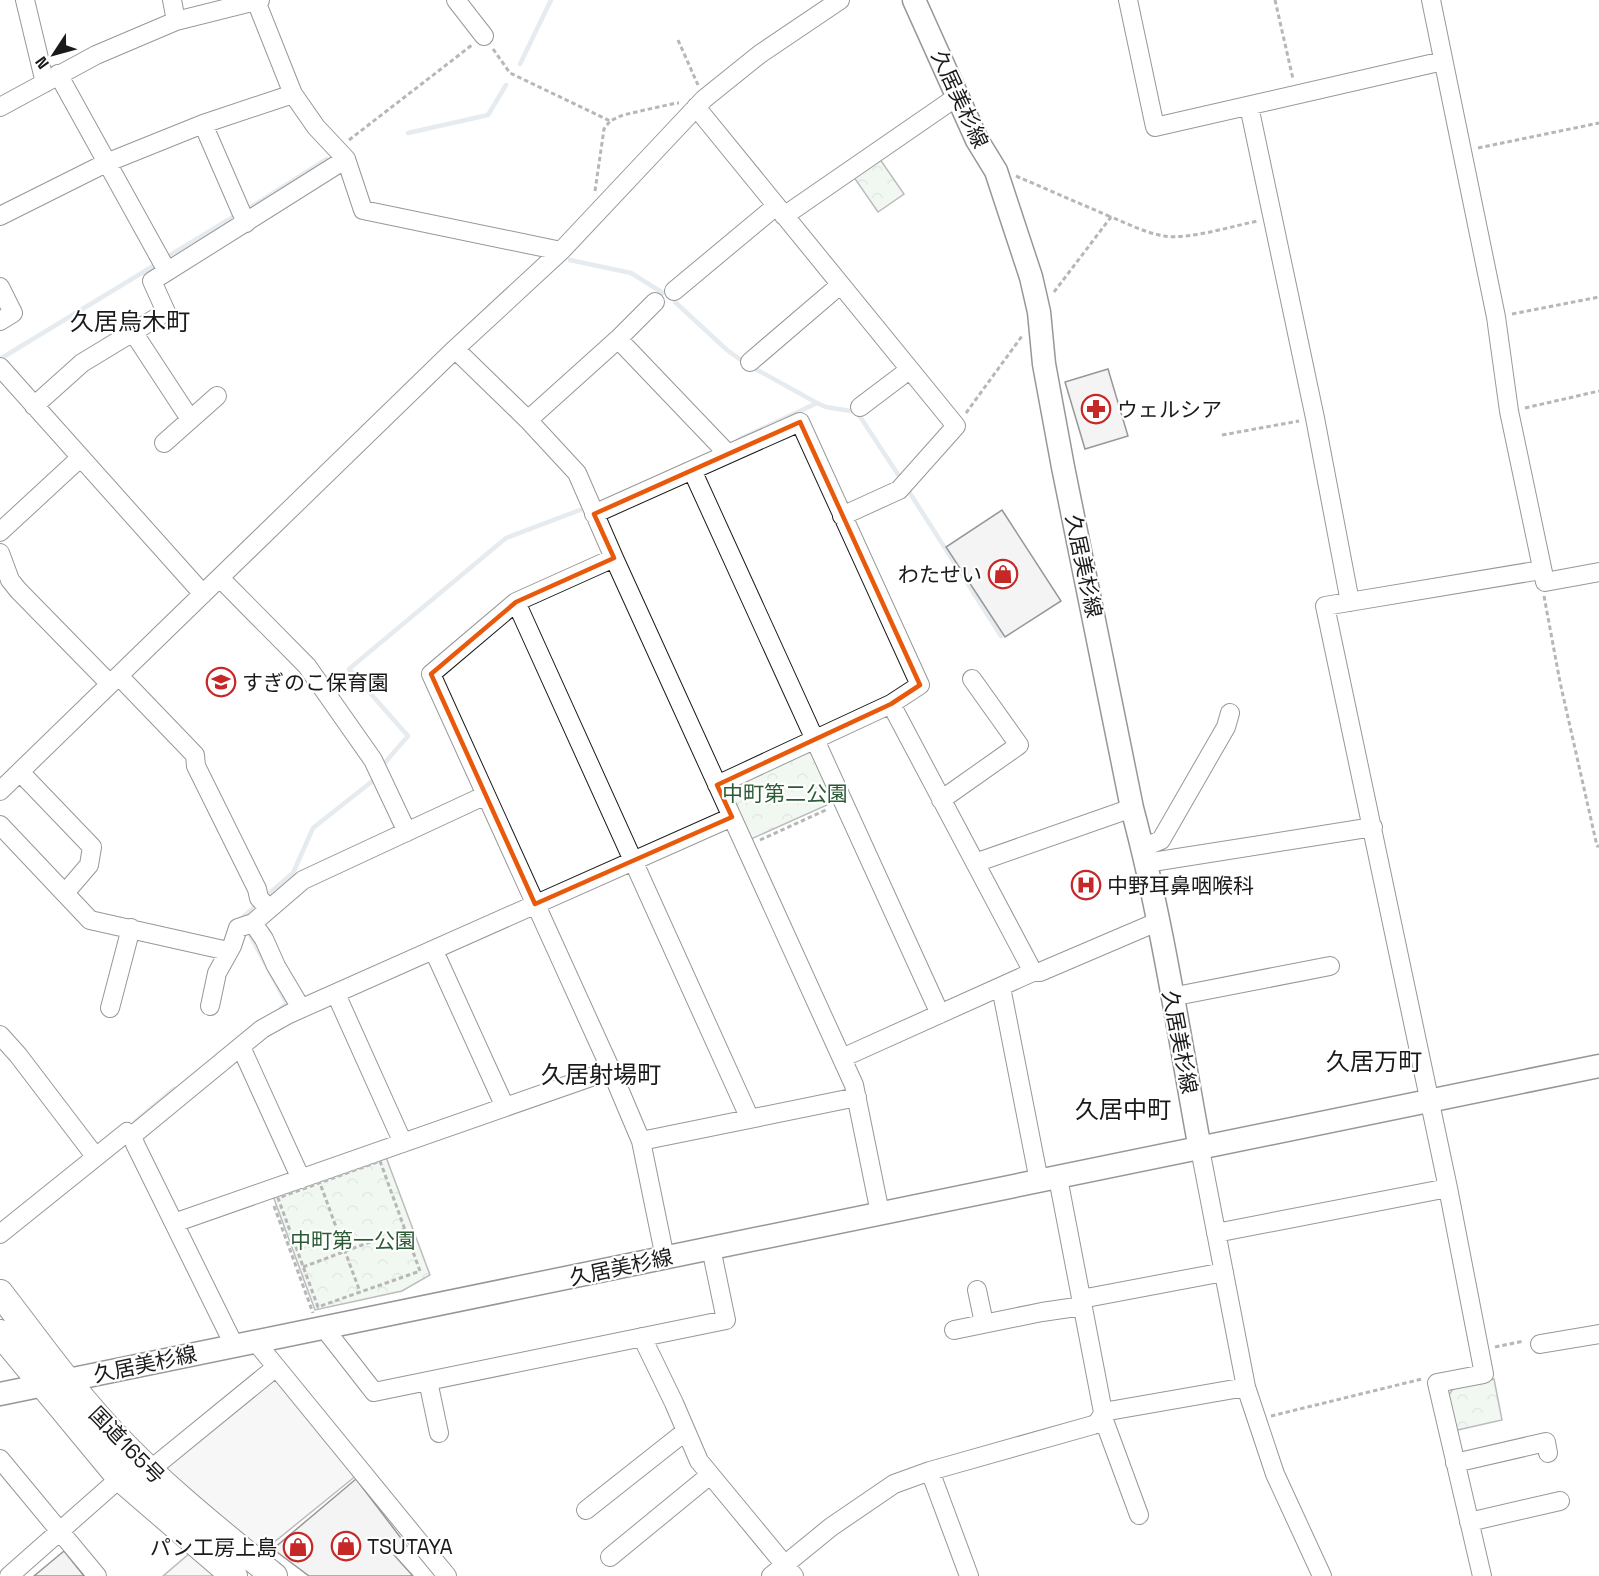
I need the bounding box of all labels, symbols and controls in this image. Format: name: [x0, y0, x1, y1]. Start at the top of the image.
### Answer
north arrow: [24, 24, 84, 84]
street label: 久居美杉線: [926, 46, 994, 152]
text: N: [31, 52, 54, 73]
district label: 久居烏木町: [70, 306, 190, 337]
pharmacy icon: ウェルシア: [1080, 393, 1112, 425]
place label: ウェルシア: [1117, 396, 1222, 423]
street label: 久居美杉線: [1060, 512, 1108, 620]
shop icon: わたせい: [987, 558, 1019, 590]
place label: わたせい: [898, 561, 982, 588]
school or university icon: すぎのこ保育園: [205, 666, 237, 698]
place label: すぎのこ保育園: [242, 669, 389, 696]
park label: 中町第二公園: [722, 780, 848, 807]
hospital icon: 中野耳鼻咽喉科: [1070, 869, 1102, 901]
place label: 中野耳鼻咽喉科: [1107, 872, 1254, 899]
street label: 久居美杉線: [1157, 988, 1203, 1096]
district label: 久居万町: [1326, 1046, 1422, 1077]
district label: 久居射場町: [541, 1059, 661, 1090]
district label: 久居中町: [1075, 1094, 1171, 1125]
park label: 中町第一公園: [290, 1227, 416, 1254]
street label: 久居美杉線: [567, 1243, 675, 1291]
street label: 久居美杉線: [91, 1340, 199, 1388]
street label: 国道165号: [84, 1401, 170, 1489]
shop icon: TSUTAYA: [330, 1530, 362, 1562]
shop icon: パン工房上島: [282, 1531, 314, 1563]
place label: TSUTAYA: [367, 1533, 453, 1560]
place label: パン工房上島: [150, 1534, 277, 1561]

